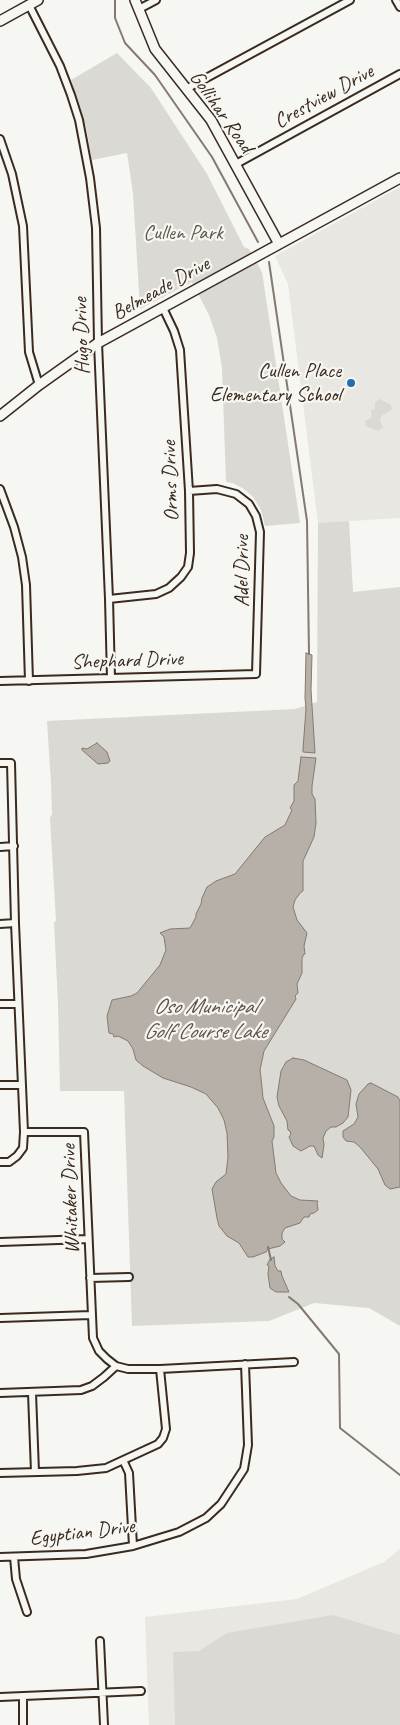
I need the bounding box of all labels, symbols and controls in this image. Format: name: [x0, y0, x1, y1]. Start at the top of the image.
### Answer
street label: Crestview Drive: [270, 59, 378, 135]
street label: Gollihar Road: [184, 66, 258, 158]
park label: Cullen Park: [143, 220, 223, 246]
street label: Belmeade Drive: [108, 252, 214, 326]
street label: Hugo Drive: [68, 297, 96, 375]
place label: Cullen Place Elementary School: [210, 358, 341, 408]
marker: Cullen Place Elementary School: [345, 377, 357, 389]
street label: Orms Drive: [157, 440, 185, 522]
street label: Adel Drive: [229, 535, 255, 607]
street label: Shephard Drive: [71, 646, 183, 676]
water label: Oso Municipal Golf Course Lake: [144, 994, 266, 1046]
street label: Whitaker Drive: [56, 1144, 86, 1254]
street label: Egyptian Drive: [28, 1514, 136, 1552]

